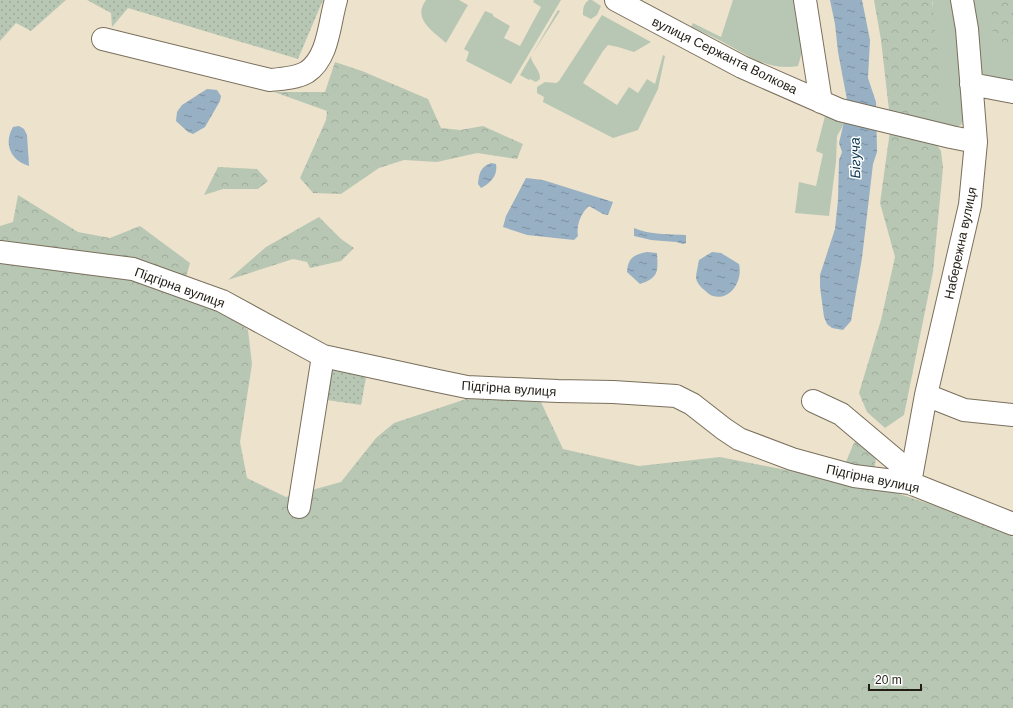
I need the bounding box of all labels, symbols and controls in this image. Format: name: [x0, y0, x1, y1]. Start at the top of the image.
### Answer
street label: вулиця Сержанта Волкова: [650, 14, 800, 98]
water label: Бігуча: [847, 137, 863, 179]
street label: Набережна вулиця: [941, 186, 980, 301]
street label: Підгірна вулиця: [133, 264, 227, 311]
street label: Підгірна вулиця: [461, 378, 557, 399]
street label: Підгірна вулиця: [825, 461, 921, 496]
scale bar: [869, 666, 921, 692]
text: 20 m: [875, 673, 902, 687]

